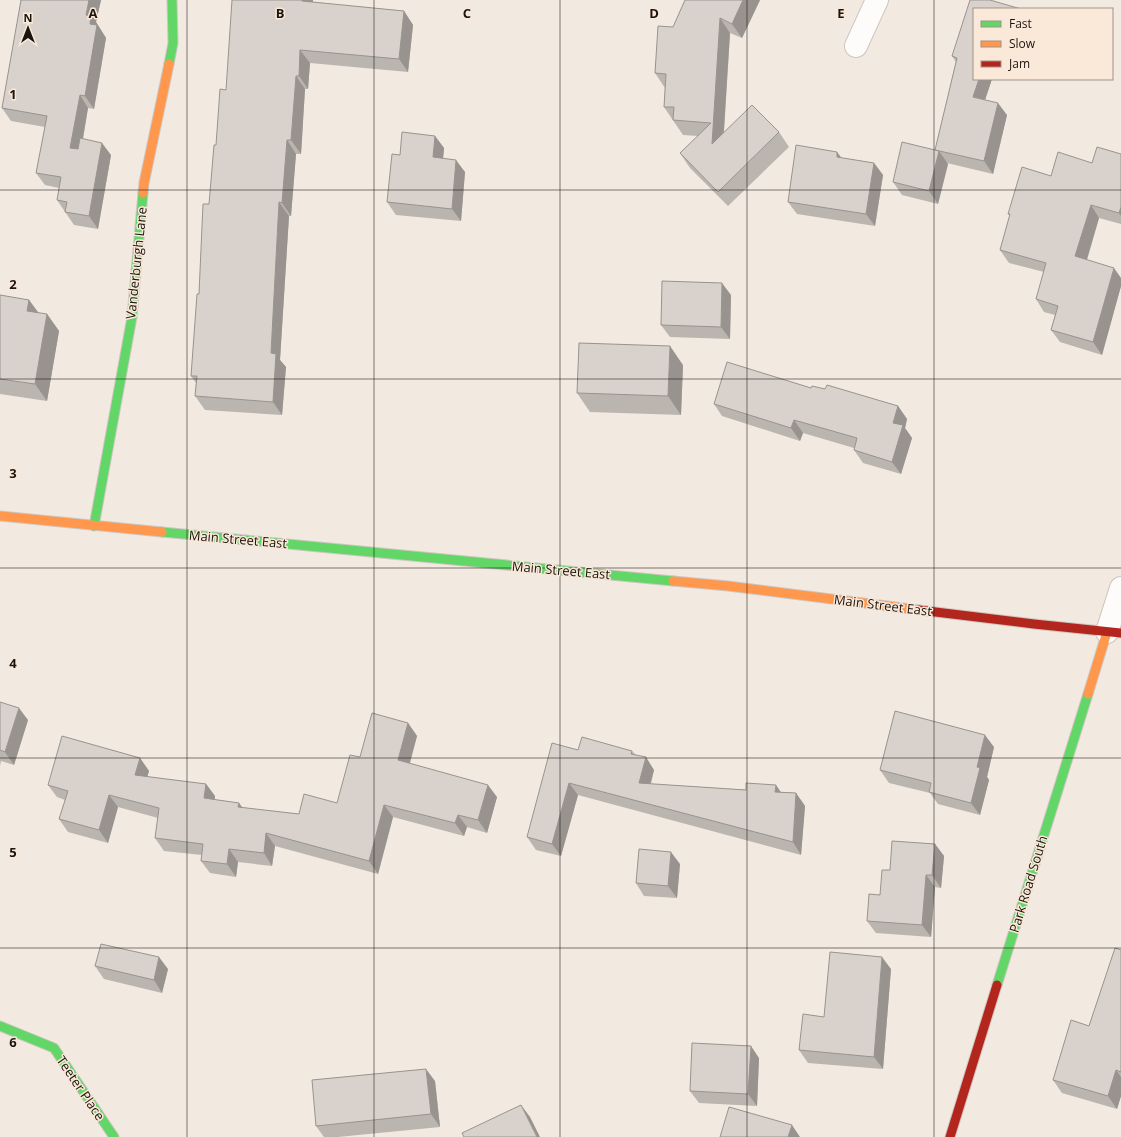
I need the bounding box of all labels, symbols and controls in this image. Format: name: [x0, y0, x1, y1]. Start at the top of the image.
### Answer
text: A: [89, 4, 98, 22]
text: B: [276, 4, 285, 22]
text: C: [463, 4, 471, 22]
text: D: [649, 4, 659, 22]
text: E: [837, 4, 845, 22]
north arrow: [8, 8, 48, 48]
legend: [973, 8, 1113, 80]
text: N: [24, 10, 32, 25]
text: Fast: [1009, 15, 1032, 32]
text: Slow: [1009, 35, 1036, 52]
text: Jam: [1008, 55, 1030, 72]
text: 1: [9, 85, 17, 103]
street label: Vanderburgh Lane: [121, 206, 151, 320]
text: 2: [9, 275, 17, 293]
text: 3: [9, 464, 17, 482]
street label: Main Street East: [188, 526, 288, 552]
street label: Main Street East: [511, 557, 611, 583]
street label: Main Street East: [833, 590, 933, 620]
text: 4: [9, 654, 17, 672]
street label: Park Road South: [1005, 833, 1051, 935]
text: 5: [9, 843, 17, 861]
text: 6: [9, 1033, 17, 1051]
street label: Teeter Place: [53, 1052, 109, 1124]

